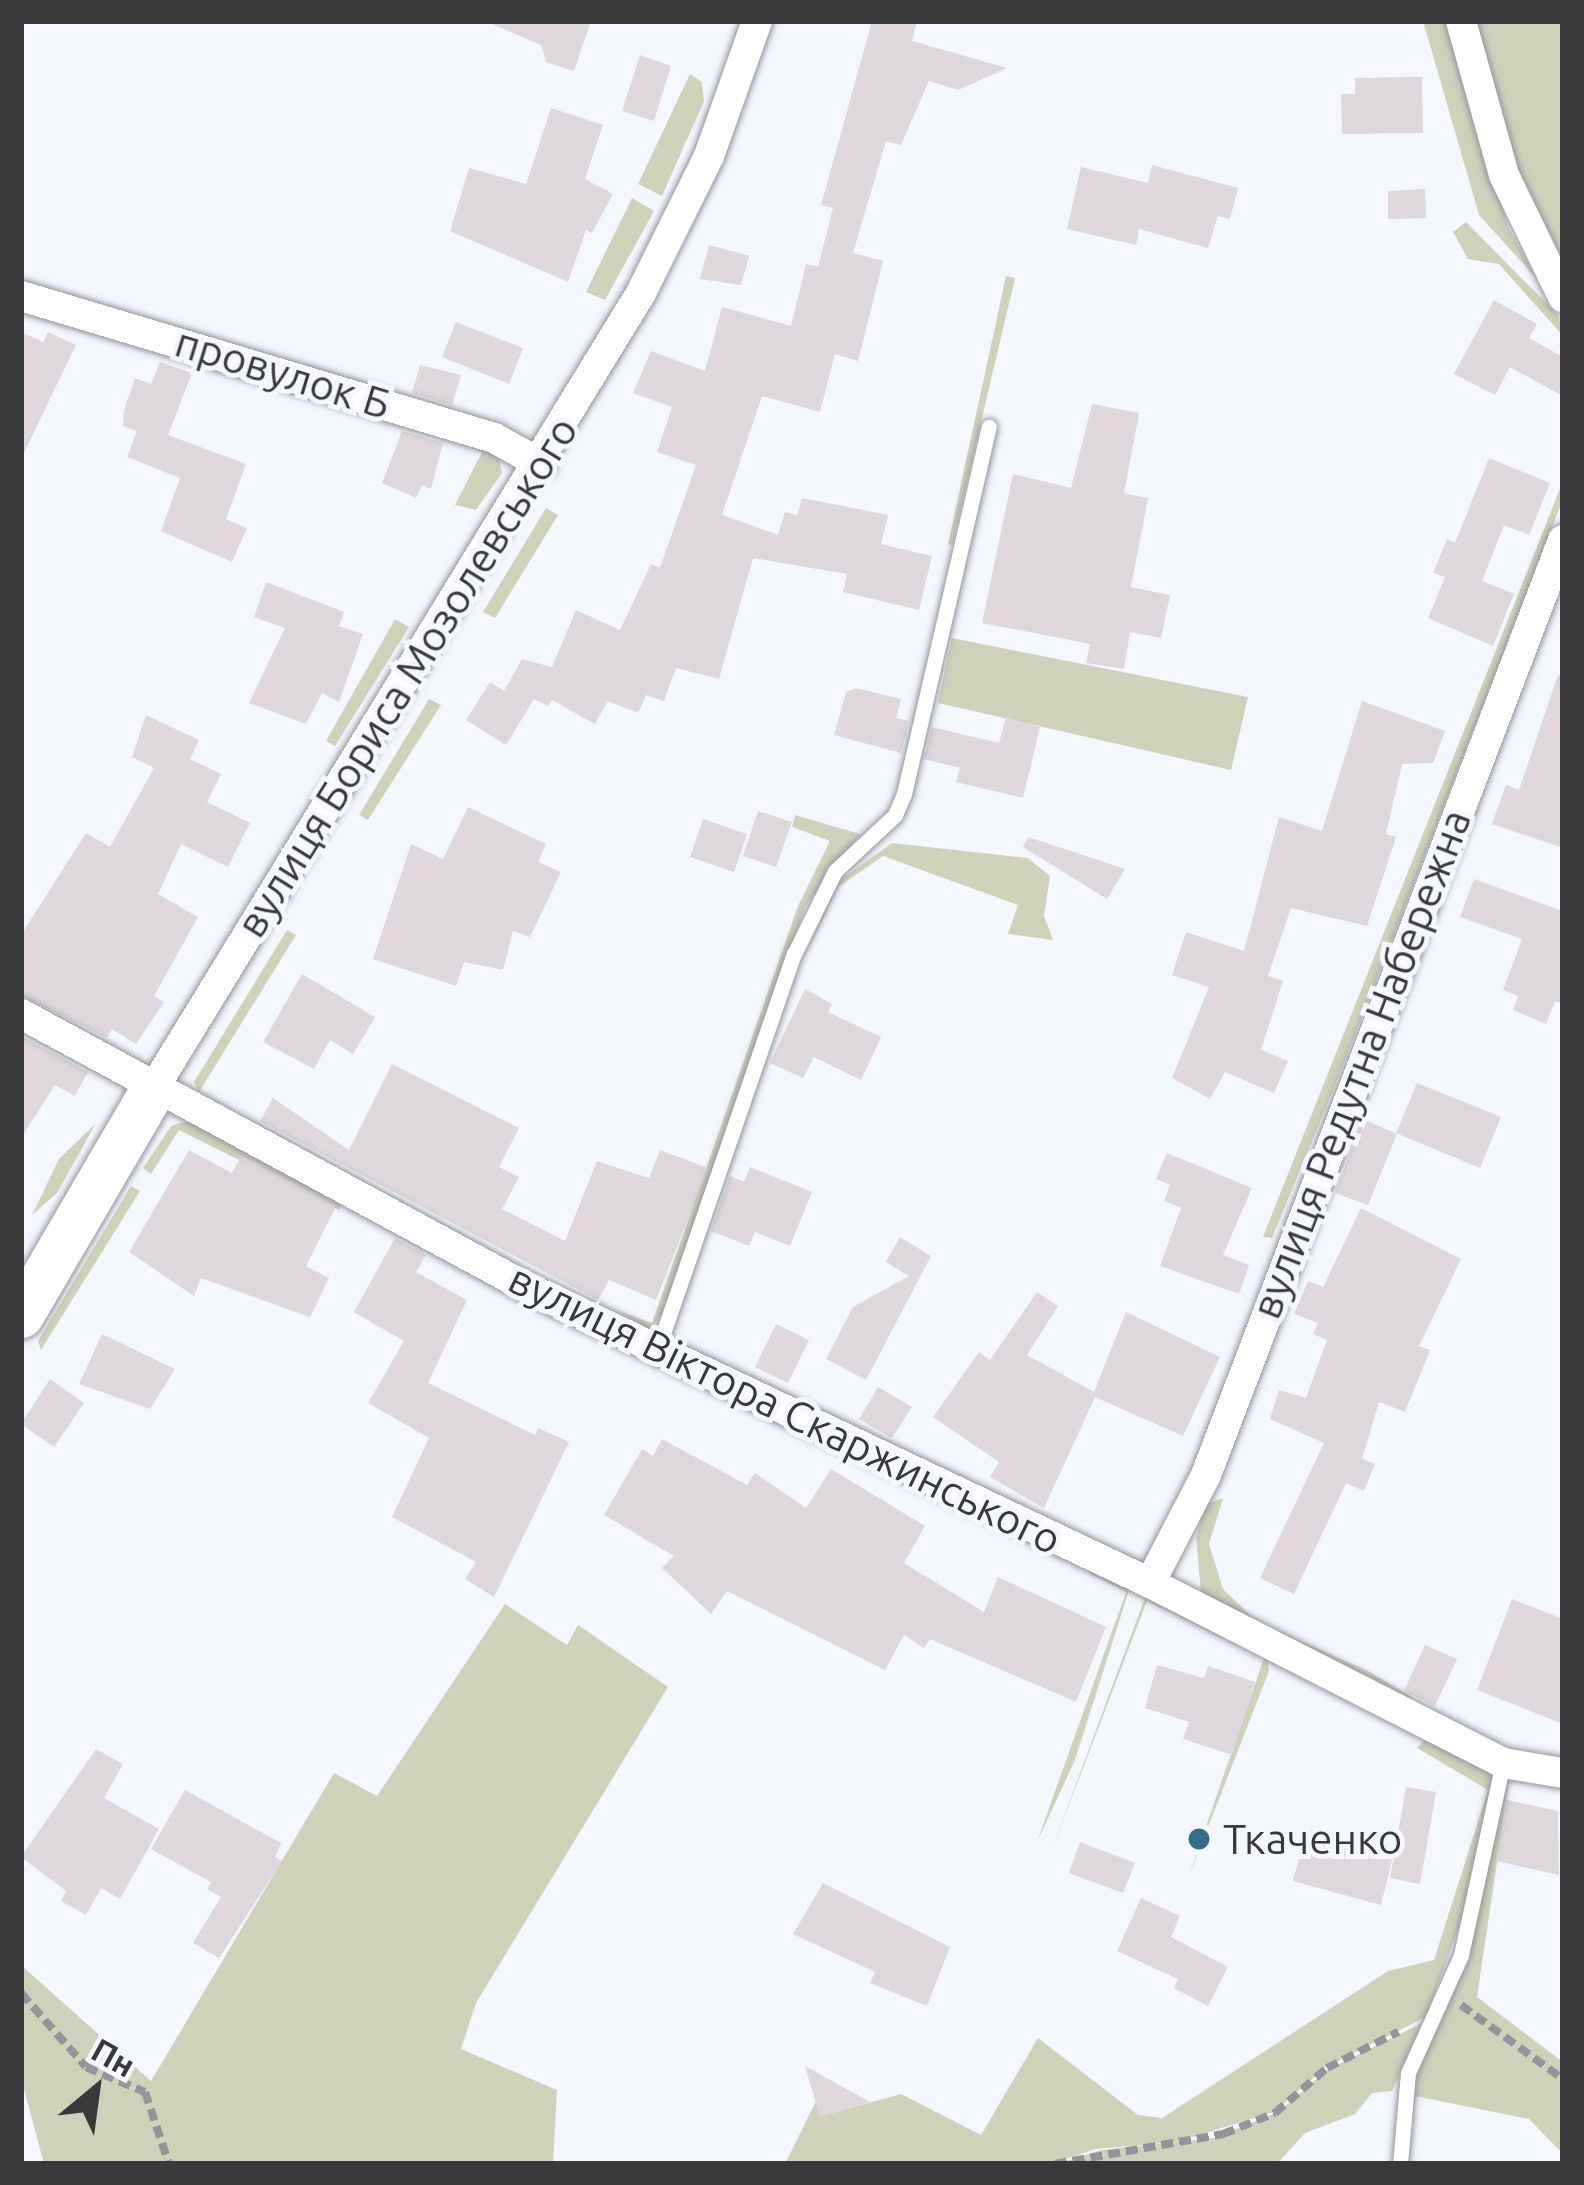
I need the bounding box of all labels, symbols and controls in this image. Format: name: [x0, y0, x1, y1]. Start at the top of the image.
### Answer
street label: провулок Б: [169, 316, 397, 430]
street label: вулиця Бориса Мозолевського: [226, 408, 588, 946]
street label: вулиця Редутна Набережна: [1241, 802, 1481, 1326]
street label: вулиця Віктора Скаржинського: [501, 1253, 1069, 1565]
place label: Ткаченко: [1223, 1814, 1402, 1864]
marker: Ткаченко: [1186, 1826, 1212, 1852]
north arrow: [36, 2029, 156, 2149]
text: Пн: [86, 2030, 142, 2084]

